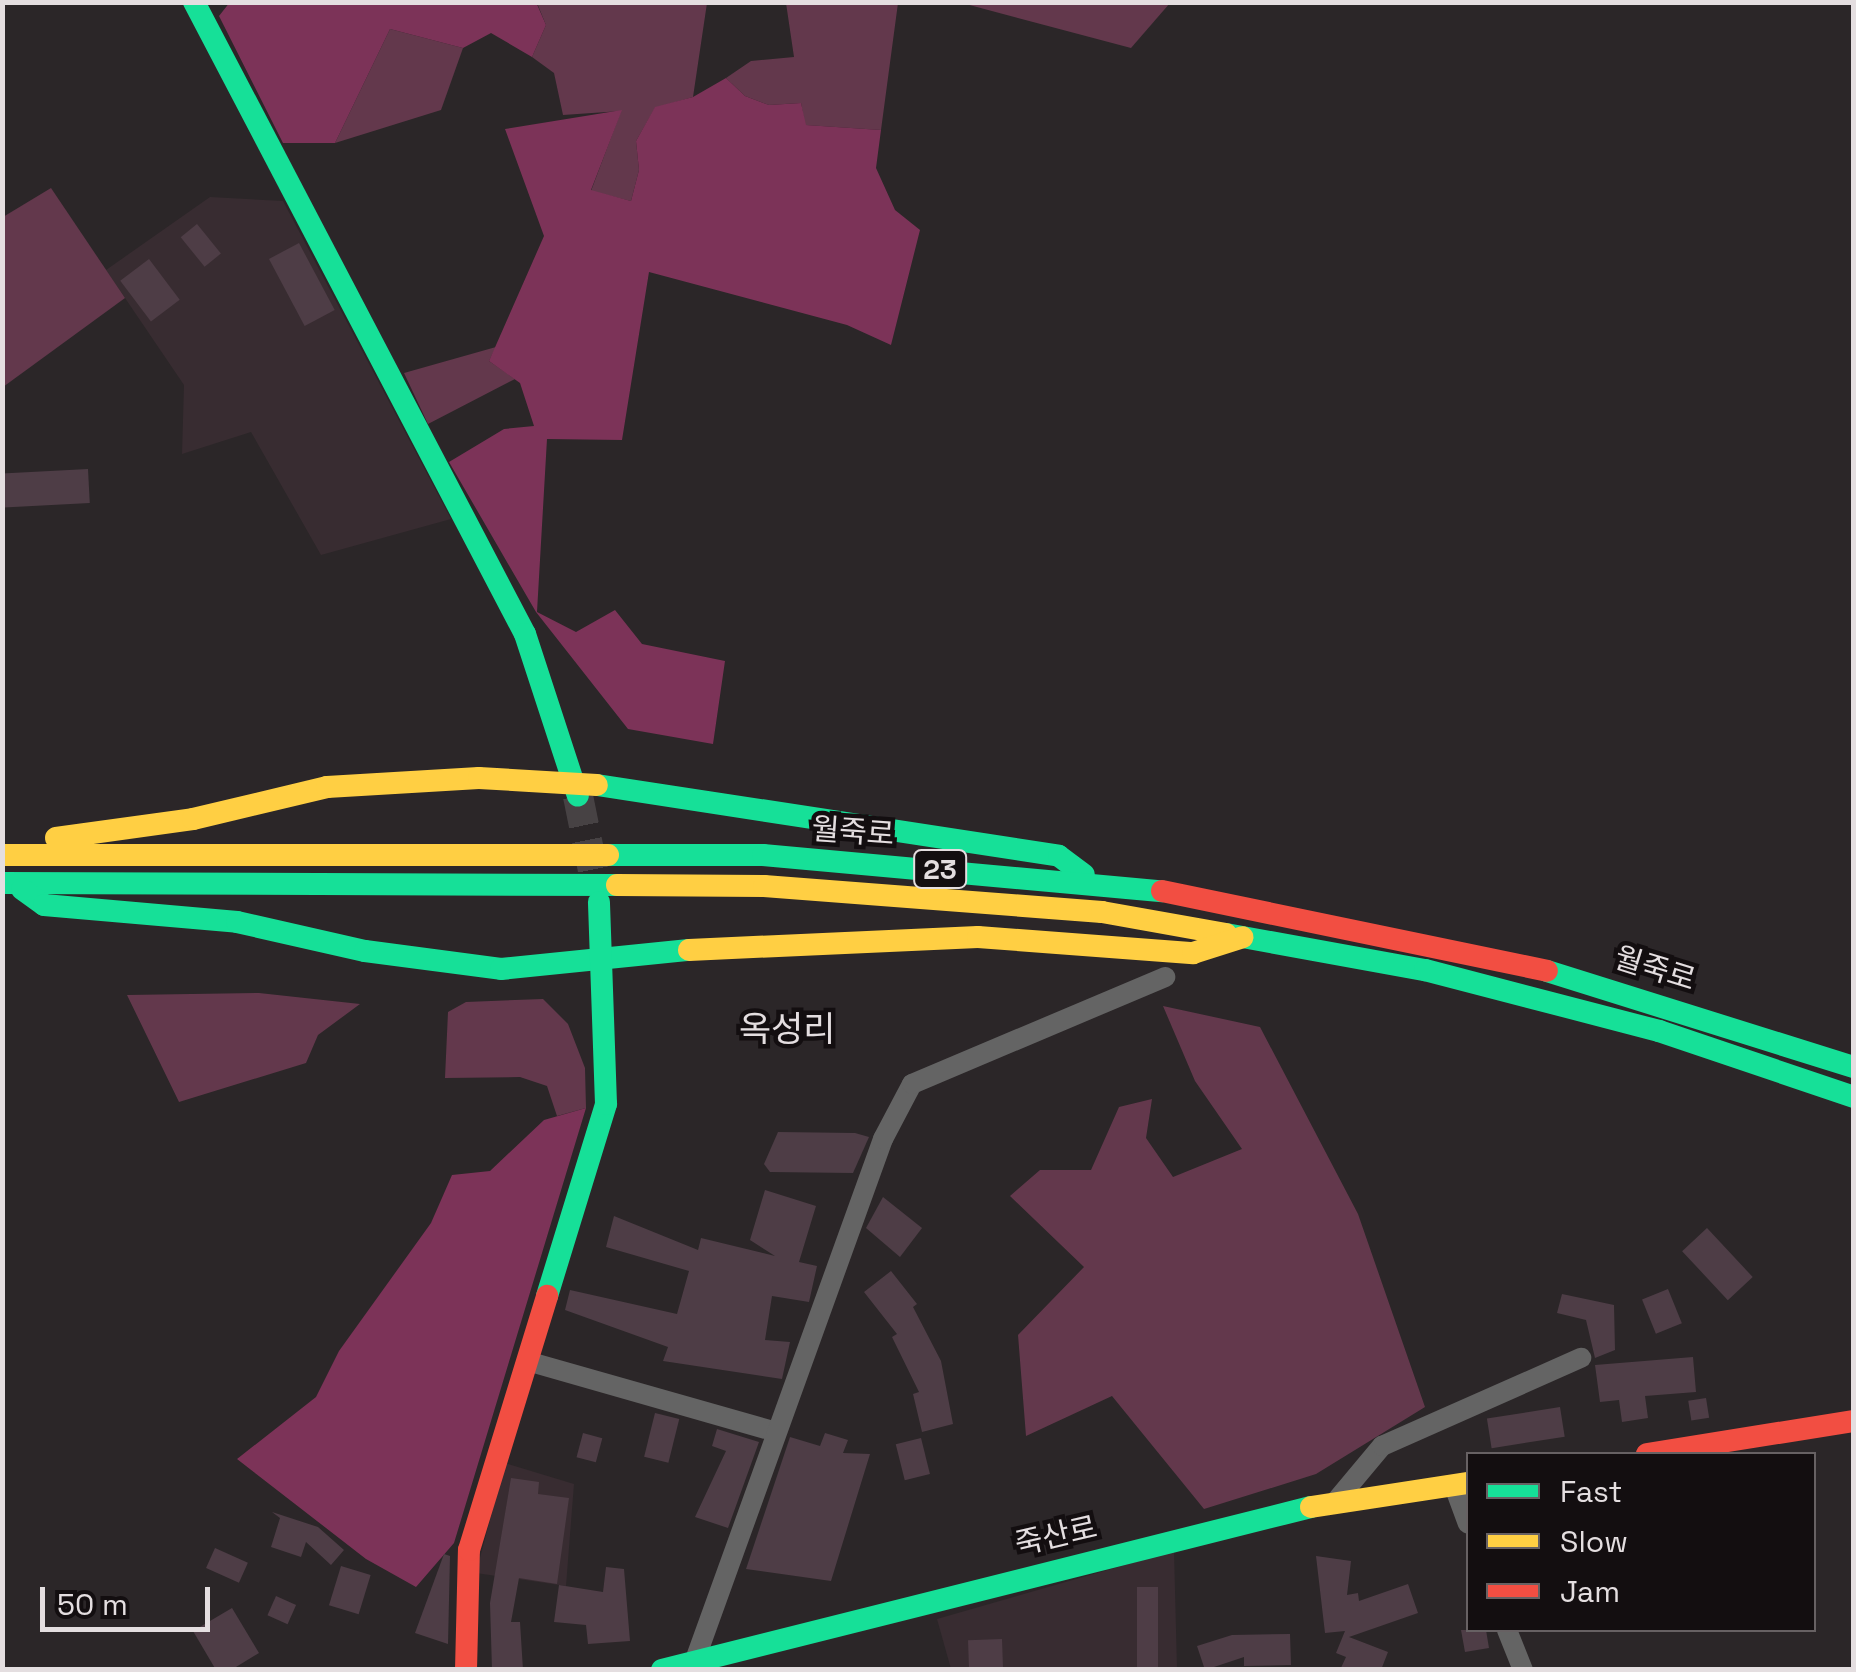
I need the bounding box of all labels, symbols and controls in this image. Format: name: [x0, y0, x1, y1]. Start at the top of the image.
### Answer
street label: 월죽로: [810, 811, 896, 853]
road number: 23: [912, 846, 968, 892]
street label: 월죽로: [1610, 940, 1700, 998]
district label: 옥성리: [739, 1008, 835, 1050]
legend: [1466, 1452, 1816, 1632]
text: Fast: [1560, 1472, 1622, 1511]
street label: 죽산로: [1012, 1509, 1100, 1563]
text: Slow: [1560, 1522, 1628, 1561]
scale bar: [45, 1567, 215, 1629]
text: Jam: [1560, 1572, 1620, 1611]
text: 50 m: [57, 1585, 128, 1624]

